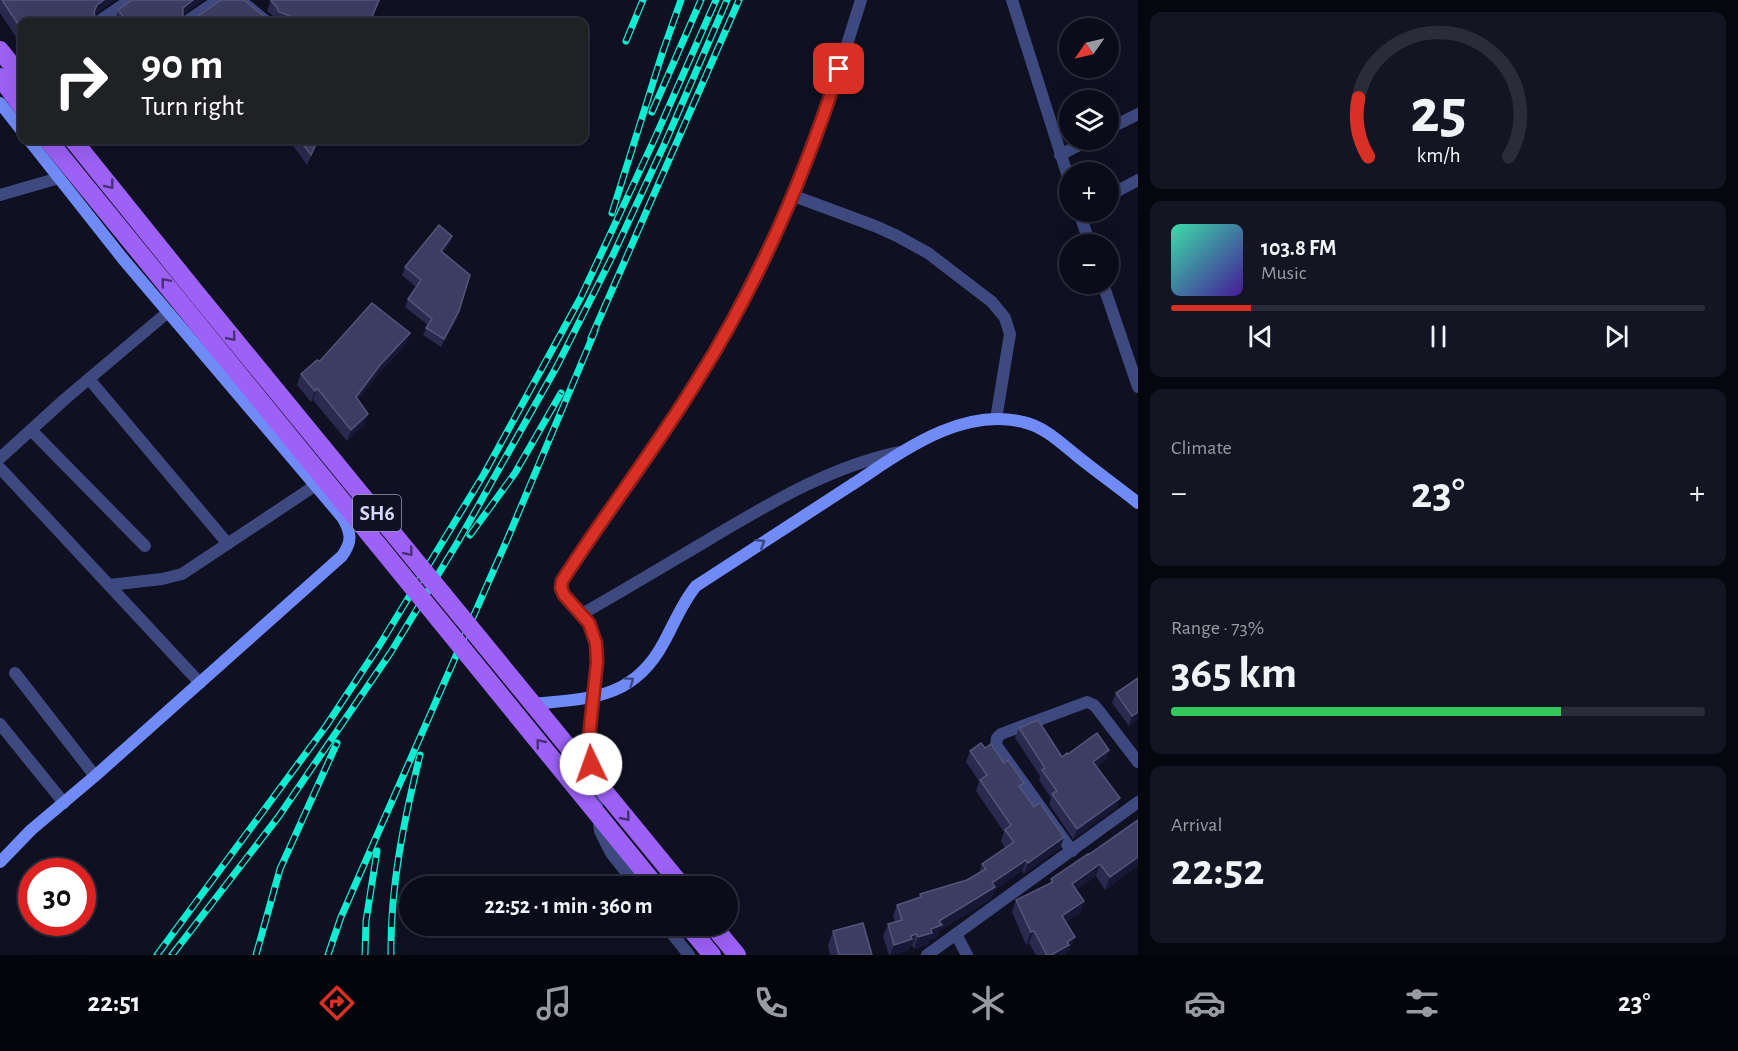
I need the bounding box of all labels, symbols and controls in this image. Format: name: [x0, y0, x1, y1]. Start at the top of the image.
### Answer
north arrow: [1059, 18, 1119, 78]
map controls: [1059, 18, 1119, 294]
icon: right: [42, 42, 120, 120]
pin: [813, 43, 864, 94]
text: 90 m: [141, 44, 223, 86]
icon: arrive: [822, 52, 855, 85]
text: 25: [1410, 81, 1466, 143]
button: layers: [1059, 90, 1119, 150]
text: Turn right: [141, 93, 244, 120]
text: km/h: [1416, 146, 1460, 167]
button: +: [1059, 162, 1119, 222]
one-way arrow: [102, 178, 113, 189]
button: −: [1059, 234, 1119, 294]
text: 103.8 FM: [1261, 237, 1336, 259]
text: Music: [1261, 263, 1307, 283]
one-way arrow: [162, 278, 173, 289]
icon: previous: [1244, 320, 1277, 353]
icon: pause: [1422, 320, 1455, 353]
icon: next: [1600, 320, 1633, 353]
one-way arrow: [225, 330, 236, 341]
text: Climate: [1171, 438, 1232, 458]
text: 23°: [1411, 471, 1465, 516]
text: −: [1171, 477, 1187, 510]
text: +: [1689, 477, 1705, 510]
road number: SH6: [353, 495, 401, 531]
one-way arrow: [755, 539, 765, 551]
one-way arrow: [402, 545, 413, 556]
text: Range · 73%: [1171, 618, 1264, 638]
text: 365 km: [1171, 651, 1297, 696]
one-way arrow: [624, 677, 635, 688]
position arrow: [559, 732, 623, 796]
one-way arrow: [536, 739, 547, 750]
one-way arrow: [618, 810, 629, 821]
text: Arrival: [1171, 815, 1222, 835]
text: 22:52: [1171, 848, 1264, 893]
speed limit sign: 30: [18, 858, 96, 936]
text: 22:52 · 1 min · 360 m: [484, 895, 653, 917]
icon: directions: [316, 982, 358, 1024]
icon: music: [533, 982, 575, 1024]
icon: phone: [750, 982, 792, 1024]
icon: climate: [967, 982, 1009, 1024]
icon: car: [1184, 982, 1226, 1024]
icon: filters: [1401, 982, 1443, 1024]
text: 22:51: [88, 989, 141, 1016]
text: 23°: [1618, 989, 1650, 1016]

